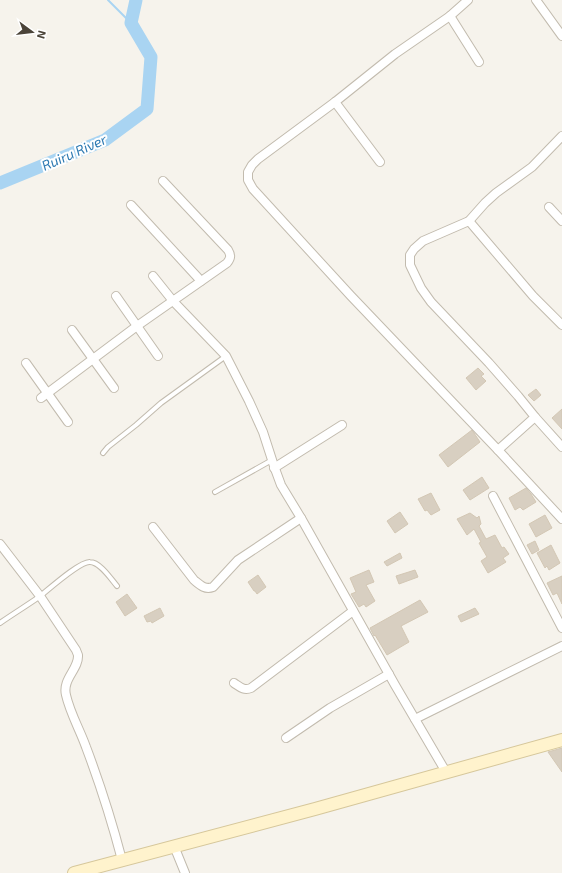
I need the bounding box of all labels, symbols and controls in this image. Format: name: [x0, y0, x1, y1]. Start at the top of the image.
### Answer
north arrow: [12, 12, 52, 52]
text: N: [35, 29, 49, 40]
water label: Ruiru River: [39, 130, 109, 174]

